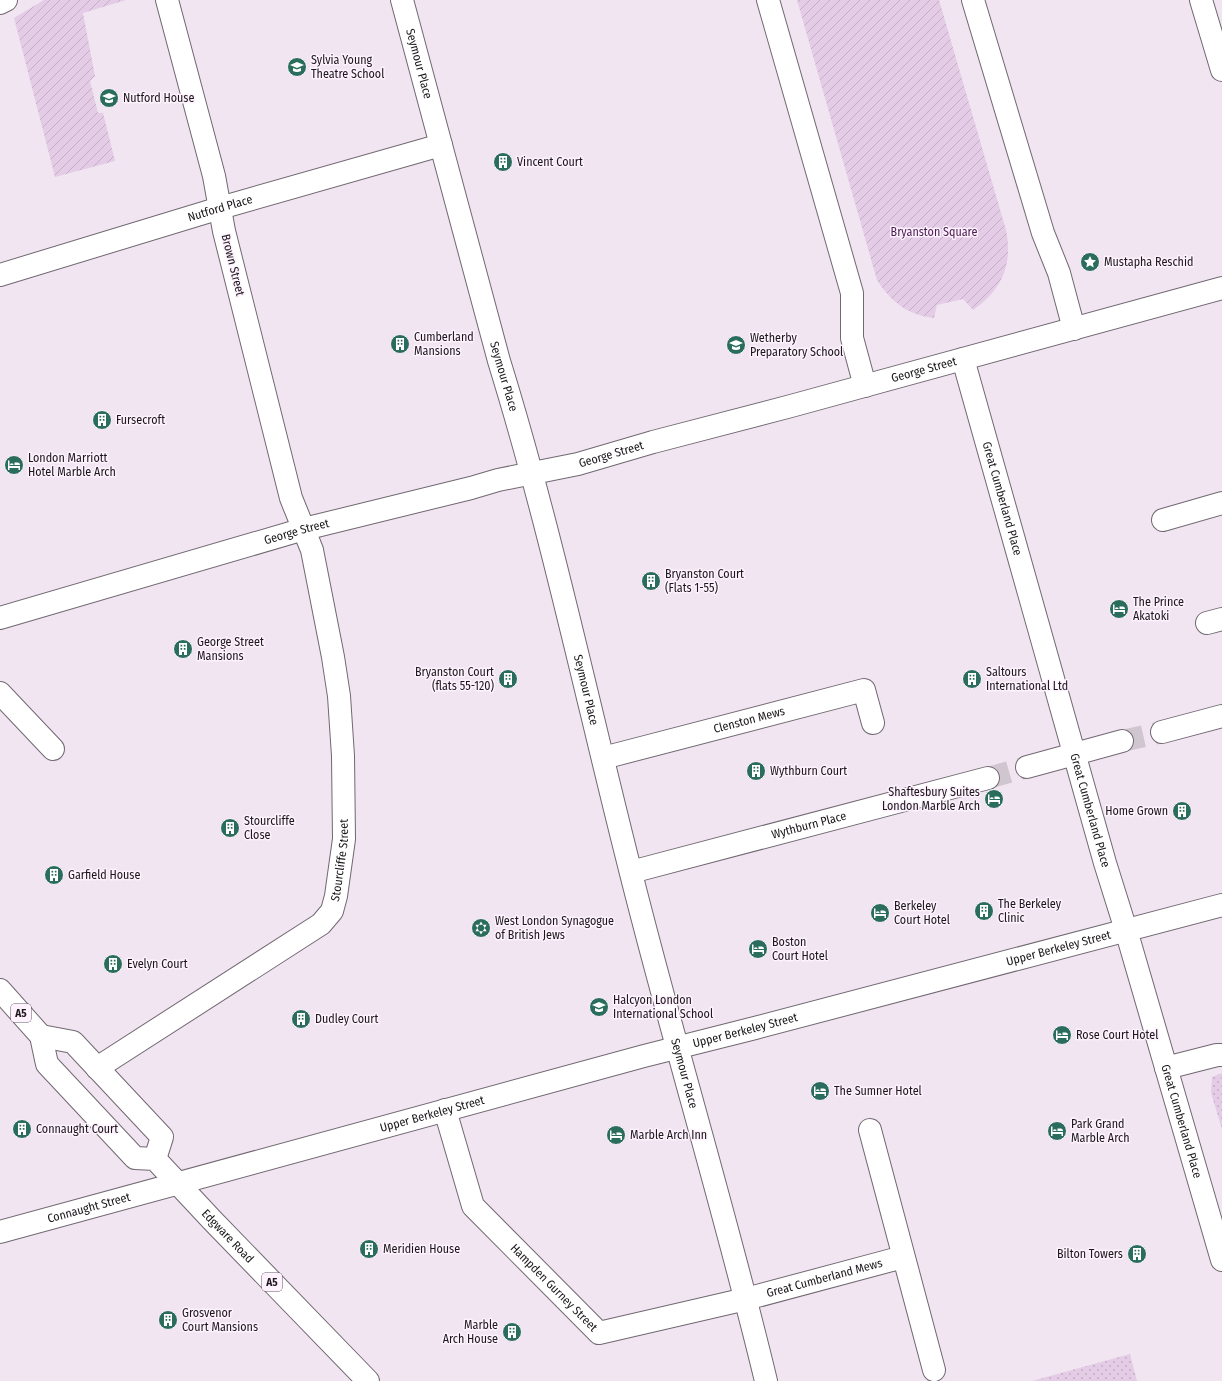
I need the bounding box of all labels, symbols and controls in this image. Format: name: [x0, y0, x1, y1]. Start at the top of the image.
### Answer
street label: Seymour Place: [403, 27, 435, 100]
place label: Sylvia Young Theatre School: [311, 53, 384, 81]
school or university icon: Sylvia Young Theatre School: [286, 56, 308, 78]
school or university icon: Nutford House: [98, 87, 120, 109]
place label: Nutford House: [123, 91, 194, 105]
building icon: Vincent Court: [492, 151, 514, 173]
place label: Vincent Court: [517, 155, 583, 169]
street label: Nutford Place: [186, 192, 254, 224]
park label: Bryanston Square: [891, 225, 977, 239]
street label: Brown Street: [219, 233, 247, 297]
place icon: Mustapha Reschid: [1079, 251, 1101, 273]
place label: Mustapha Reschid: [1104, 255, 1193, 269]
place label: Cumberland Mansions: [414, 330, 474, 358]
place label: Wetherby Preparatory School: [750, 331, 843, 359]
building icon: Cumberland Mansions: [389, 333, 411, 355]
school or university icon: Wetherby Preparatory School: [725, 334, 747, 356]
street label: Seymour Place: [487, 340, 521, 413]
street label: George Street: [890, 354, 958, 385]
building icon: Fursecroft: [91, 409, 113, 431]
place label: Fursecroft: [116, 413, 165, 427]
street label: George Street: [577, 438, 645, 470]
street label: Great Cumberland Place: [980, 440, 1025, 557]
place label: London Marriott Hotel Marble Arch: [28, 451, 116, 479]
hotel icon: London Marriott Hotel Marble Arch: [3, 454, 25, 476]
street label: George Street: [262, 516, 331, 547]
place label: Bryanston Court (Flats 1-55): [665, 567, 744, 595]
building icon: Bryanston Court (Flats 1-55): [640, 570, 662, 592]
place label: The Prince Akatoki: [1133, 595, 1184, 623]
hotel icon: The Prince Akatoki: [1108, 598, 1130, 620]
place label: George Street Mansions: [197, 635, 264, 663]
building icon: George Street Mansions: [172, 638, 194, 660]
street label: Seymour Place: [571, 653, 601, 727]
place label: Bryanston Court (flats 55-120): [415, 665, 494, 693]
place label: Saltours International Ltd: [986, 665, 1068, 693]
building icon: Bryanston Court (flats 55-120): [497, 668, 519, 690]
building icon: Saltours International Ltd: [961, 668, 983, 690]
street label: Clenston Mews: [712, 704, 786, 736]
street label: Great Cumberland Place: [1067, 752, 1113, 869]
building icon: Wythburn Court: [745, 760, 767, 782]
place label: Wythburn Court: [770, 764, 847, 778]
place label: Shaftesbury Suites London Marble Arch: [882, 785, 980, 813]
hotel icon: Shaftesbury Suites London Marble Arch: [983, 788, 1005, 810]
building icon: Home Grown: [1171, 800, 1193, 822]
place label: Home Grown: [1105, 804, 1168, 818]
street label: Wythburn Place: [770, 809, 848, 842]
place label: Stourcliffe Close: [244, 814, 295, 842]
building icon: Stourcliffe Close: [219, 817, 241, 839]
street label: Stourcliffe Street: [328, 819, 351, 903]
building icon: Garfield House: [43, 864, 65, 886]
place label: Garfield House: [68, 868, 140, 882]
place label: The Berkeley Clinic: [998, 897, 1062, 925]
place label: Berkeley Court Hotel: [894, 899, 950, 927]
building icon: The Berkeley Clinic: [973, 900, 995, 922]
hotel icon: Berkeley Court Hotel: [869, 902, 891, 924]
place label: West London Synagogue of British Jews: [495, 914, 614, 942]
synagogue icon: West London Synagogue of British Jews: [470, 917, 492, 939]
street label: Upper Berkeley Street: [1005, 928, 1112, 969]
place label: Boston Court Hotel: [772, 935, 828, 963]
hotel icon: Boston Court Hotel: [747, 938, 769, 960]
building icon: Evelyn Court: [102, 953, 124, 975]
place label: Evelyn Court: [127, 957, 188, 971]
place label: Halcyon London International School: [613, 993, 713, 1021]
school or university icon: Halcyon London International School: [588, 996, 610, 1018]
road number: A5: [11, 1004, 31, 1022]
building icon: Dudley Court: [290, 1008, 312, 1030]
street label: Upper Berkeley Street: [691, 1010, 799, 1050]
place label: Dudley Court: [315, 1012, 378, 1026]
hotel icon: Rose Court Hotel: [1051, 1024, 1073, 1046]
place label: Rose Court Hotel: [1076, 1028, 1158, 1042]
street label: Seymour Place: [668, 1037, 701, 1110]
street label: Great Cumberland Place: [1158, 1063, 1205, 1180]
hotel icon: The Sumner Hotel: [809, 1080, 831, 1102]
place label: The Sumner Hotel: [834, 1084, 922, 1098]
street label: Upper Berkeley Street: [378, 1093, 486, 1135]
place label: Park Grand Marble Arch: [1071, 1117, 1129, 1145]
building icon: Connaught Court: [11, 1118, 33, 1140]
hotel icon: Park Grand Marble Arch: [1046, 1120, 1068, 1142]
place label: Connaught Court: [36, 1122, 118, 1136]
hotel icon: Marble Arch Inn: [605, 1124, 627, 1146]
place label: Marble Arch Inn: [630, 1128, 707, 1142]
street label: Connaught Street: [46, 1190, 132, 1226]
street label: Edgware Road: [199, 1207, 257, 1266]
building icon: Meridien House: [358, 1238, 380, 1260]
street label: Hampden Gurney Street: [508, 1241, 600, 1334]
place label: Meridien House: [383, 1242, 460, 1256]
building icon: Bilton Towers: [1126, 1243, 1148, 1265]
place label: Bilton Towers: [1057, 1247, 1123, 1261]
street label: Great Cumberland Mews: [765, 1256, 884, 1300]
road number: A5: [262, 1273, 282, 1291]
place label: Grosvenor Court Mansions: [182, 1306, 258, 1334]
building icon: Grosvenor Court Mansions: [157, 1309, 179, 1331]
place label: Marble Arch House: [443, 1318, 498, 1346]
building icon: Marble Arch House: [501, 1321, 523, 1343]

